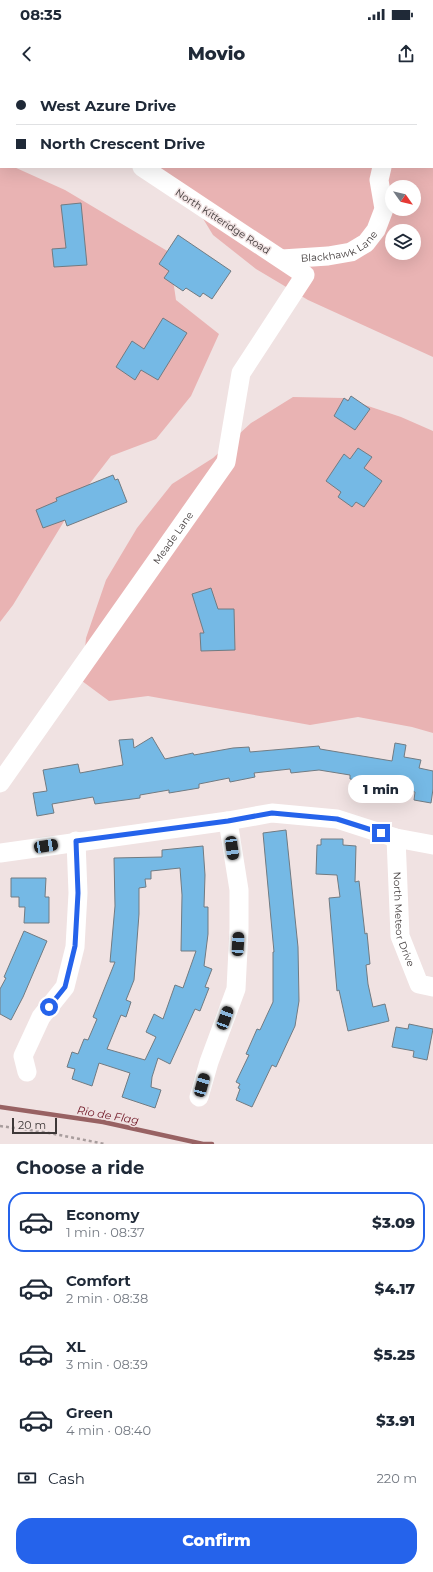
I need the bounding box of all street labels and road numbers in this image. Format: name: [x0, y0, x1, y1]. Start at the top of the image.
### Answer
street label: North Kitteridge Road: [173, 186, 273, 257]
street label: Blackhawk Lane: [300, 228, 380, 265]
street label: Meade Lane: [150, 509, 196, 567]
street label: North Meteor Drive: [390, 871, 417, 969]

